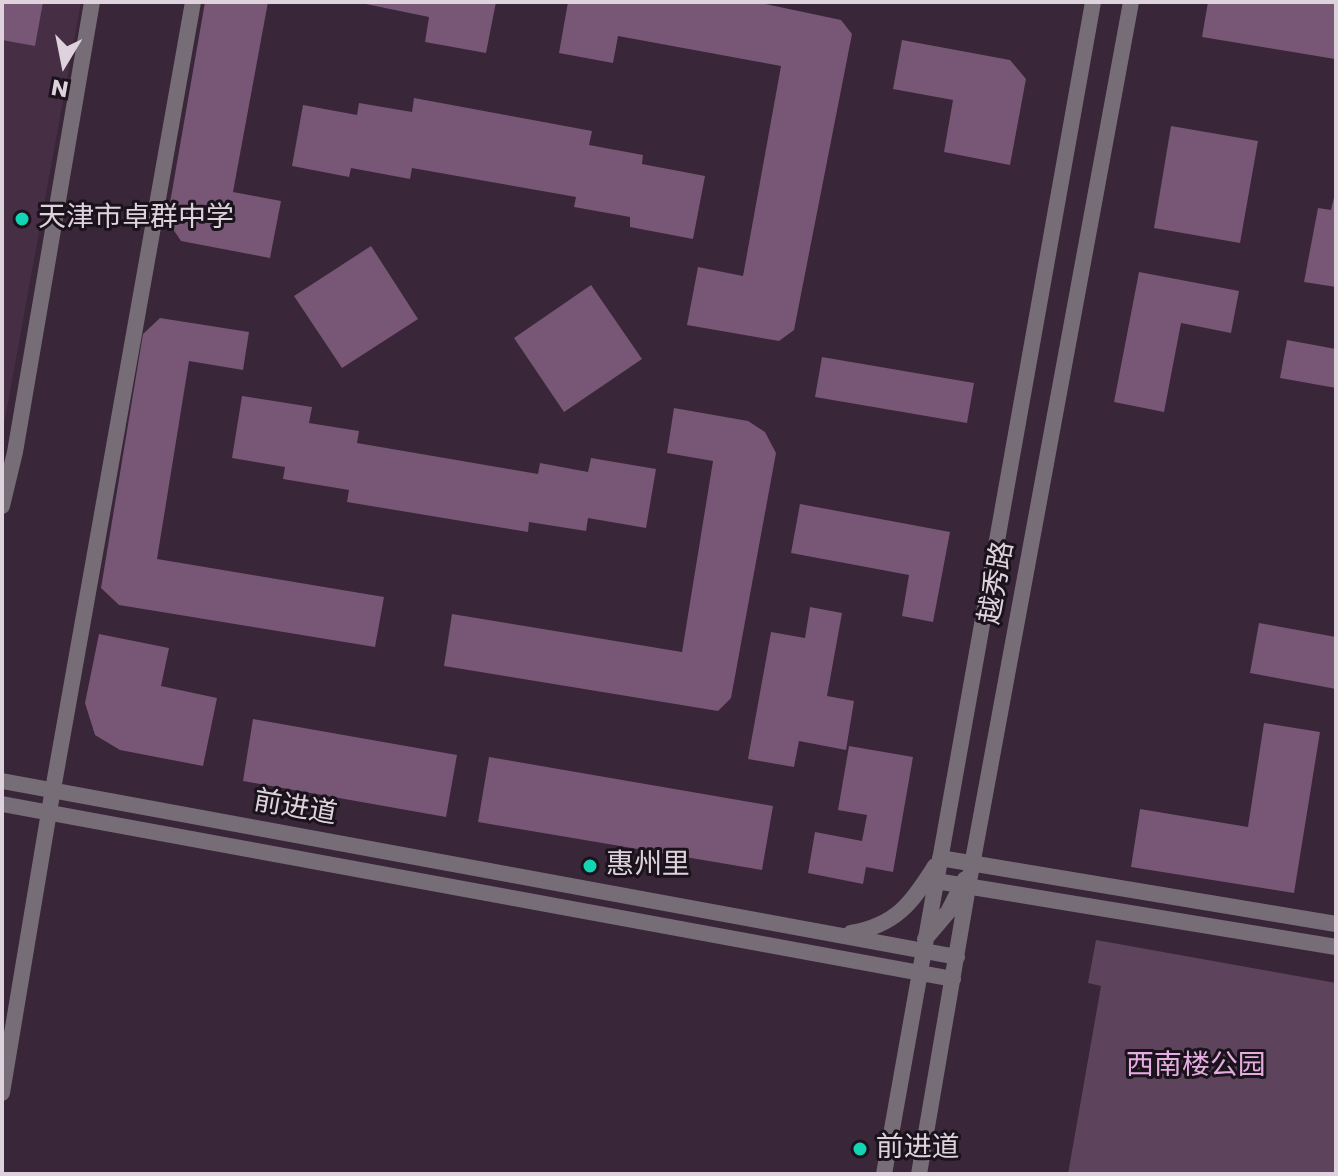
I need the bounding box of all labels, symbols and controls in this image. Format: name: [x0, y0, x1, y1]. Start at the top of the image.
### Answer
north arrow: [24, 24, 104, 104]
text: N: [49, 71, 71, 105]
place label: 天津市卓群中学: [38, 202, 234, 236]
marker: 天津市卓群中学: [13, 210, 31, 228]
street label: 越秀路: [974, 539, 1022, 627]
street label: 前进道: [251, 785, 339, 833]
place label: 惠州里: [606, 849, 690, 883]
marker: 惠州里: [581, 857, 599, 875]
park label: 西南楼公园: [1126, 1050, 1266, 1084]
place label: 前进道: [876, 1132, 960, 1166]
marker: 前进道: [851, 1140, 869, 1158]

